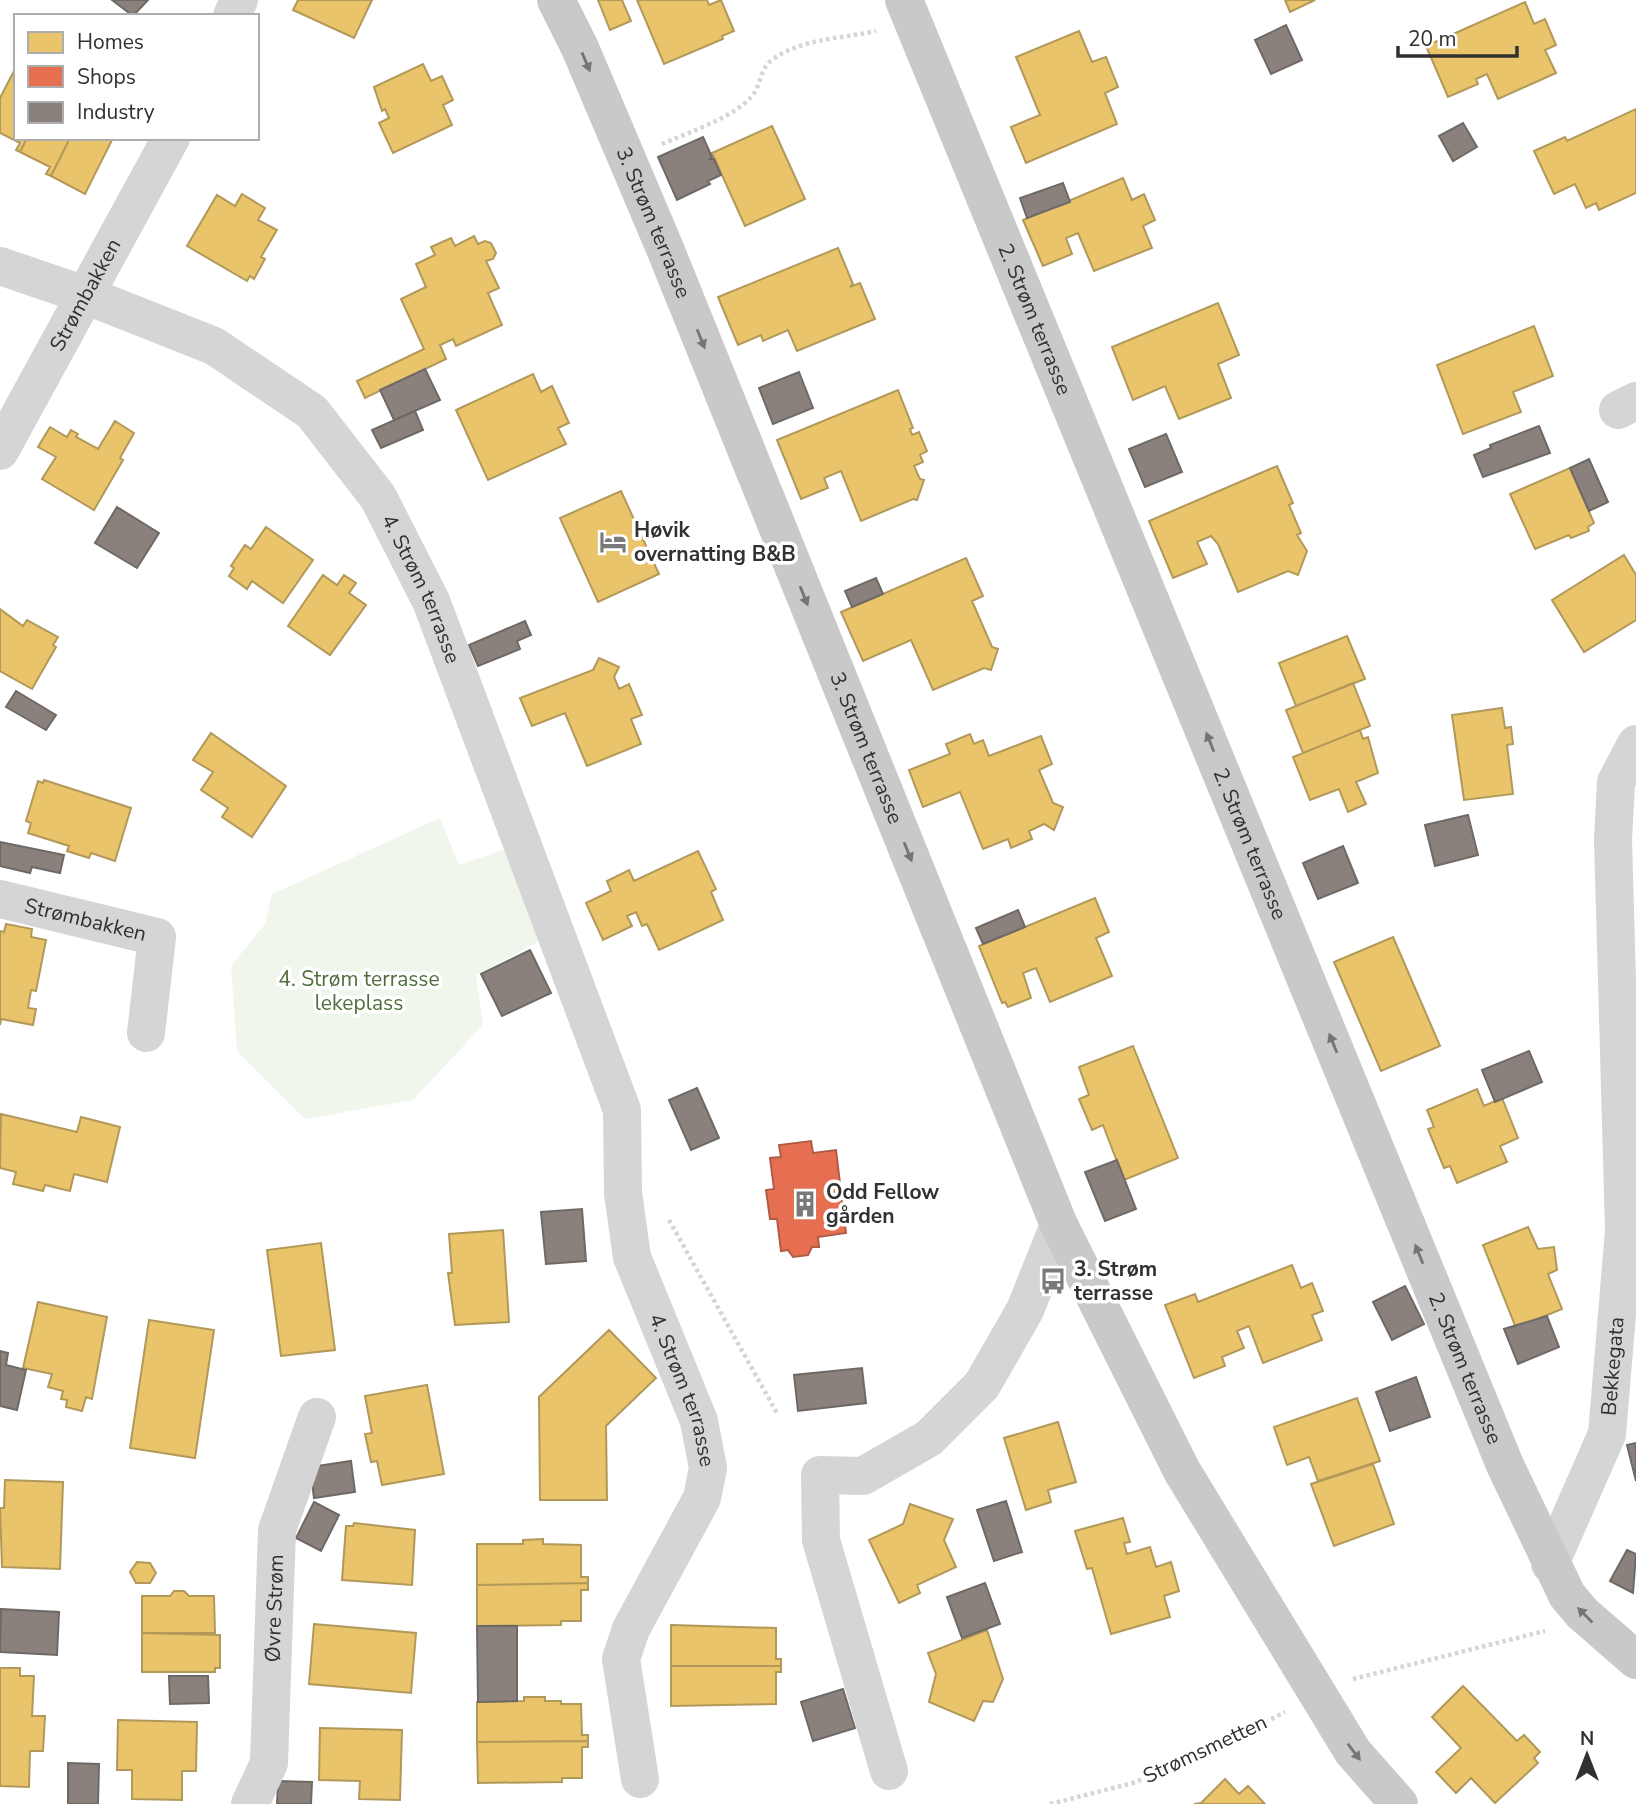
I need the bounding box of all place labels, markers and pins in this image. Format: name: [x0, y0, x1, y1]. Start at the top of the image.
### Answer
place label: Høvik overnatting B&B: [634, 516, 796, 568]
hotel icon: Høvik overnatting B&B: [598, 527, 628, 557]
place label: Odd Fellow gården: [826, 1178, 939, 1230]
building icon: Odd Fellow gården: [790, 1189, 820, 1219]
place label: 3. Strøm terrasse: [1074, 1255, 1157, 1307]
bus stop icon: 3. Strøm terrasse: [1038, 1266, 1068, 1296]

